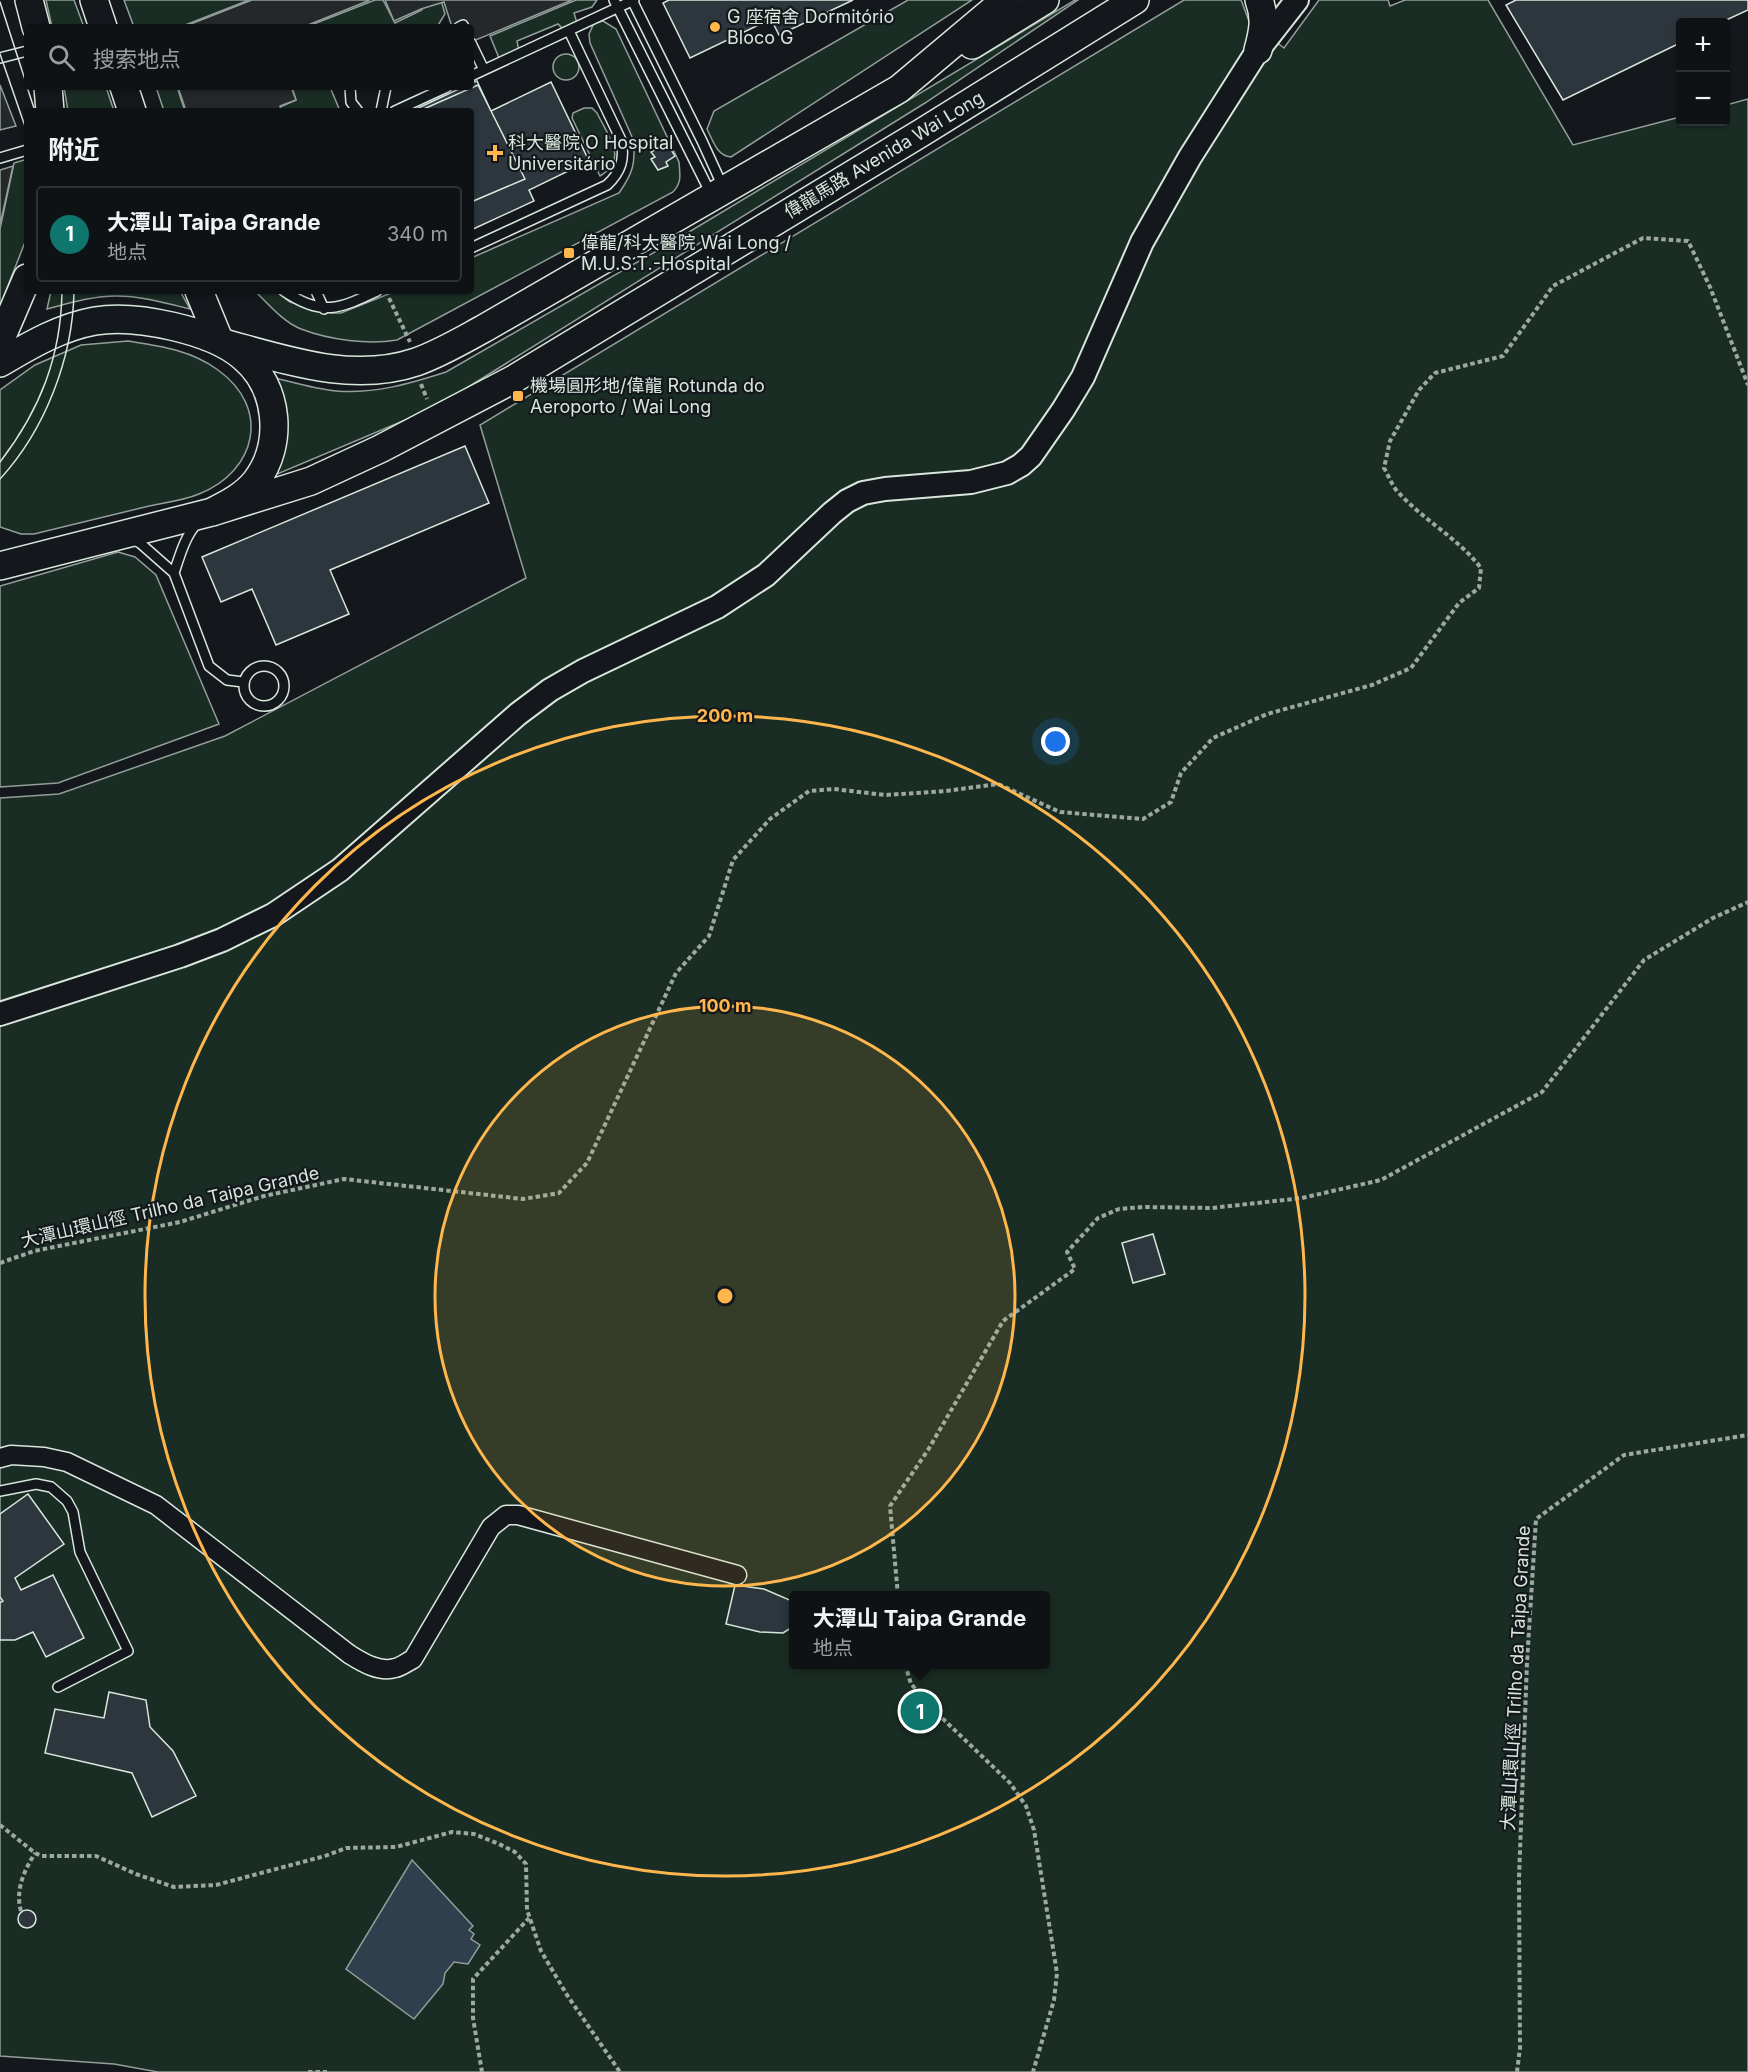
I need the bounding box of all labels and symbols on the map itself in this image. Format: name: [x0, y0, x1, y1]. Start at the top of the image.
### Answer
place label: G 座宿舍 Dormitório Bloco G: [727, 6, 894, 48]
marker: G 座宿舍 Dormitório Bloco G: [708, 20, 722, 34]
street label: 偉龍馬路 Avenida Wai Long: [780, 87, 987, 222]
place label: 科大醫院 O Hospital Universitário: [508, 132, 673, 174]
marker: 科大醫院 O Hospital Universitário: [486, 144, 504, 162]
place label: 偉龍/科大醫院 Wai Long / M.U.S.T.-Hospital: [581, 232, 792, 274]
marker: 偉龍/科大醫院 Wai Long / M.U.S.T.-Hospital: [562, 246, 576, 260]
place label: 機場圓形地/偉龍 Rotunda do Aeroporto / Wai Long: [530, 375, 765, 417]
marker: 機場圓形地/偉龍 Rotunda do Aeroporto / Wai Long: [511, 389, 525, 403]
text: 200 m: [697, 705, 753, 726]
your location: [1041, 727, 1070, 756]
text: 100 m: [699, 995, 751, 1016]
street label: 大潭山環山徑 Trilho da Taipa Grande: [19, 1162, 321, 1251]
centre of rings: [715, 1286, 735, 1306]
street label: 大潭山環山徑 Trilho da Taipa Grande: [1497, 1525, 1534, 1831]
pin: 1: [900, 1688, 940, 1734]

